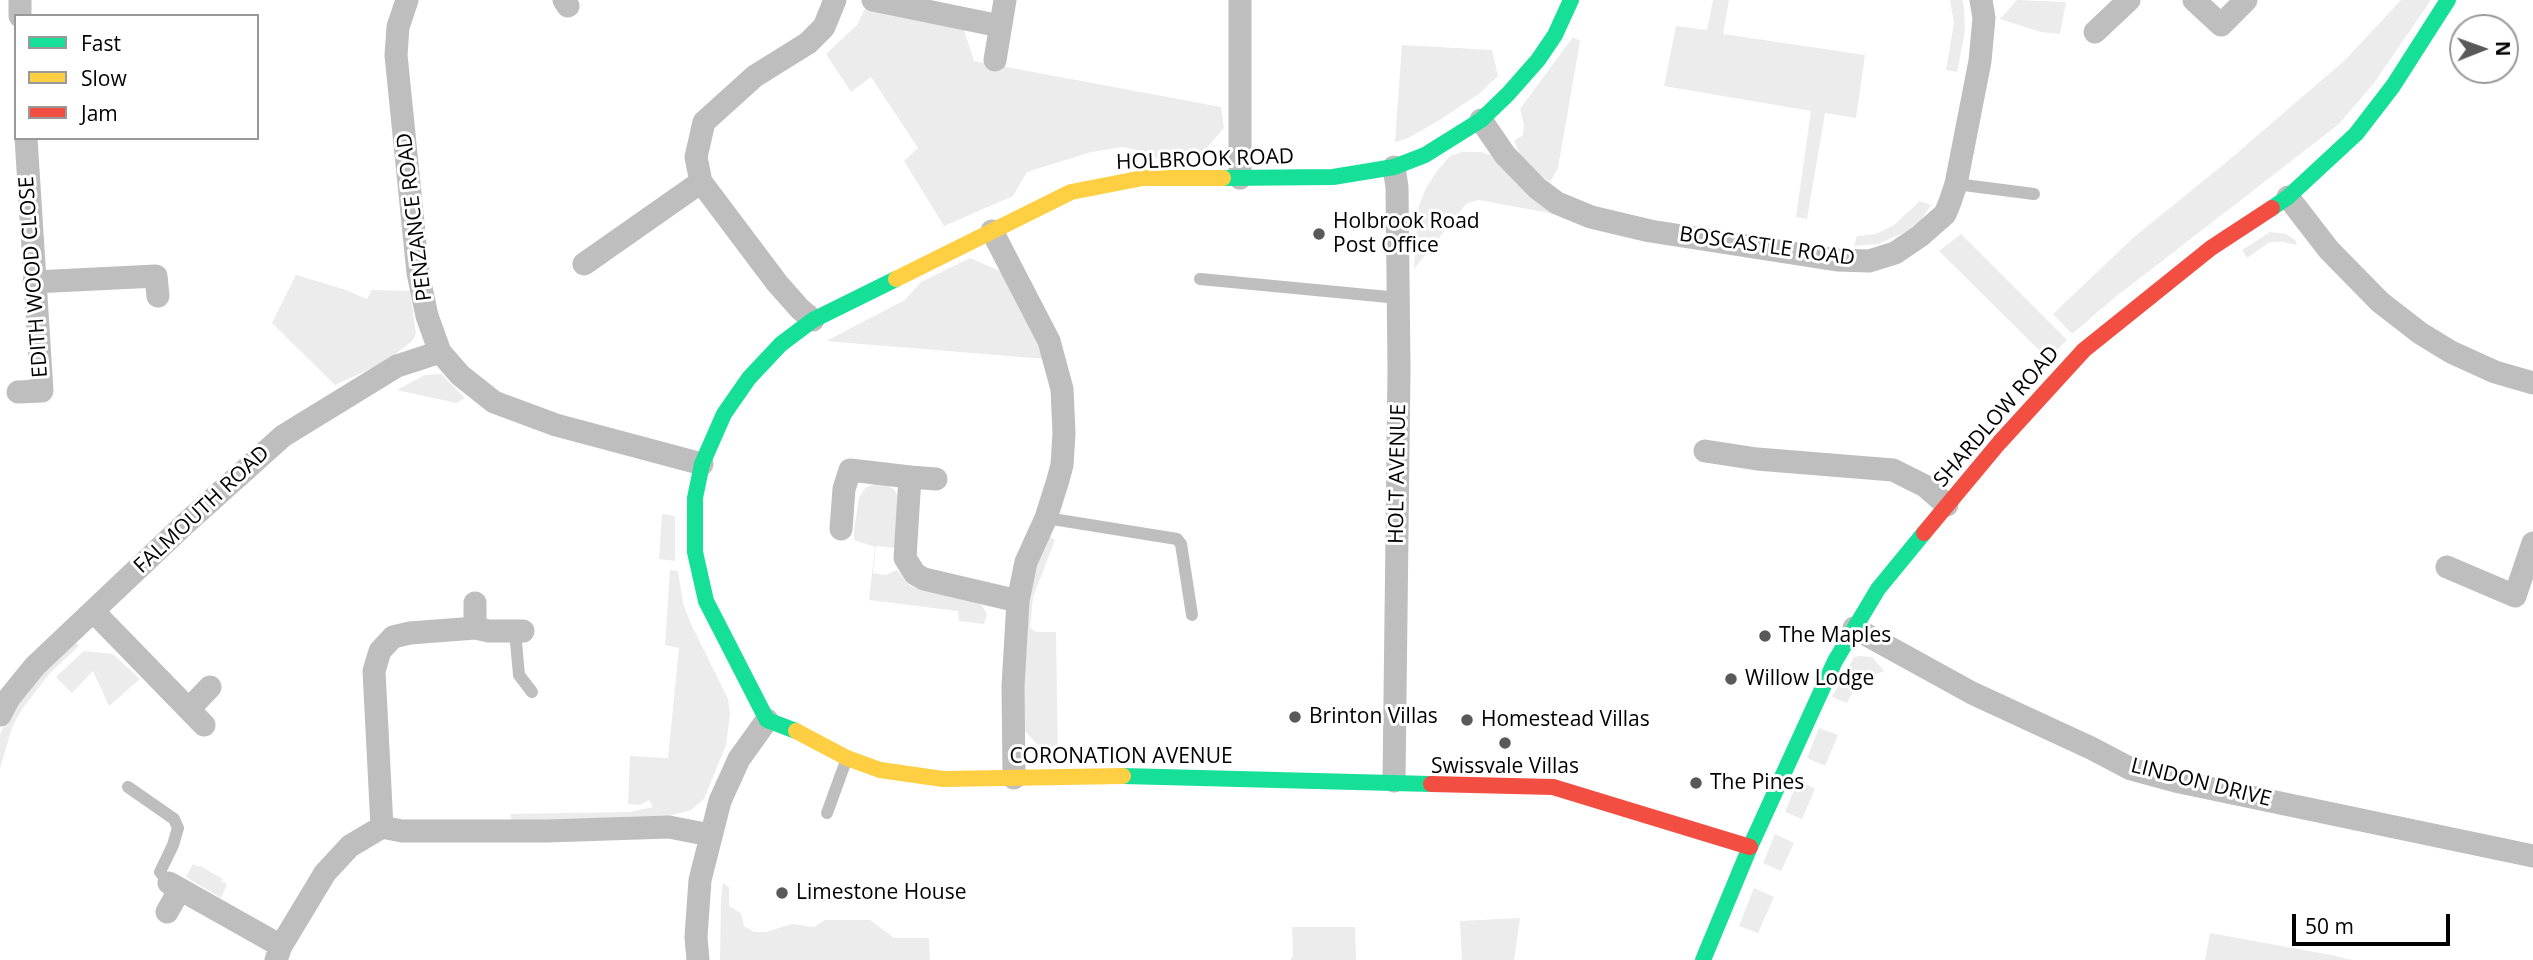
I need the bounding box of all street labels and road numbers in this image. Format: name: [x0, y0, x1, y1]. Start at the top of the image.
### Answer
street label: PENZANCE ROAD: [392, 131, 438, 303]
street label: HOLBROOK ROAD: [1116, 144, 1294, 176]
street label: EDITH WOOD CLOSE: [14, 175, 54, 379]
street label: BOSCASTLE ROAD: [1678, 222, 1856, 272]
street label: SHARDLOW ROAD: [1929, 341, 2065, 493]
street label: HOLT AVENUE: [1384, 404, 1412, 544]
street label: FALMOUTH ROAD: [129, 441, 275, 579]
street label: CORONATION AVENUE: [1009, 744, 1233, 770]
street label: LINDON DRIVE: [2128, 753, 2274, 813]

